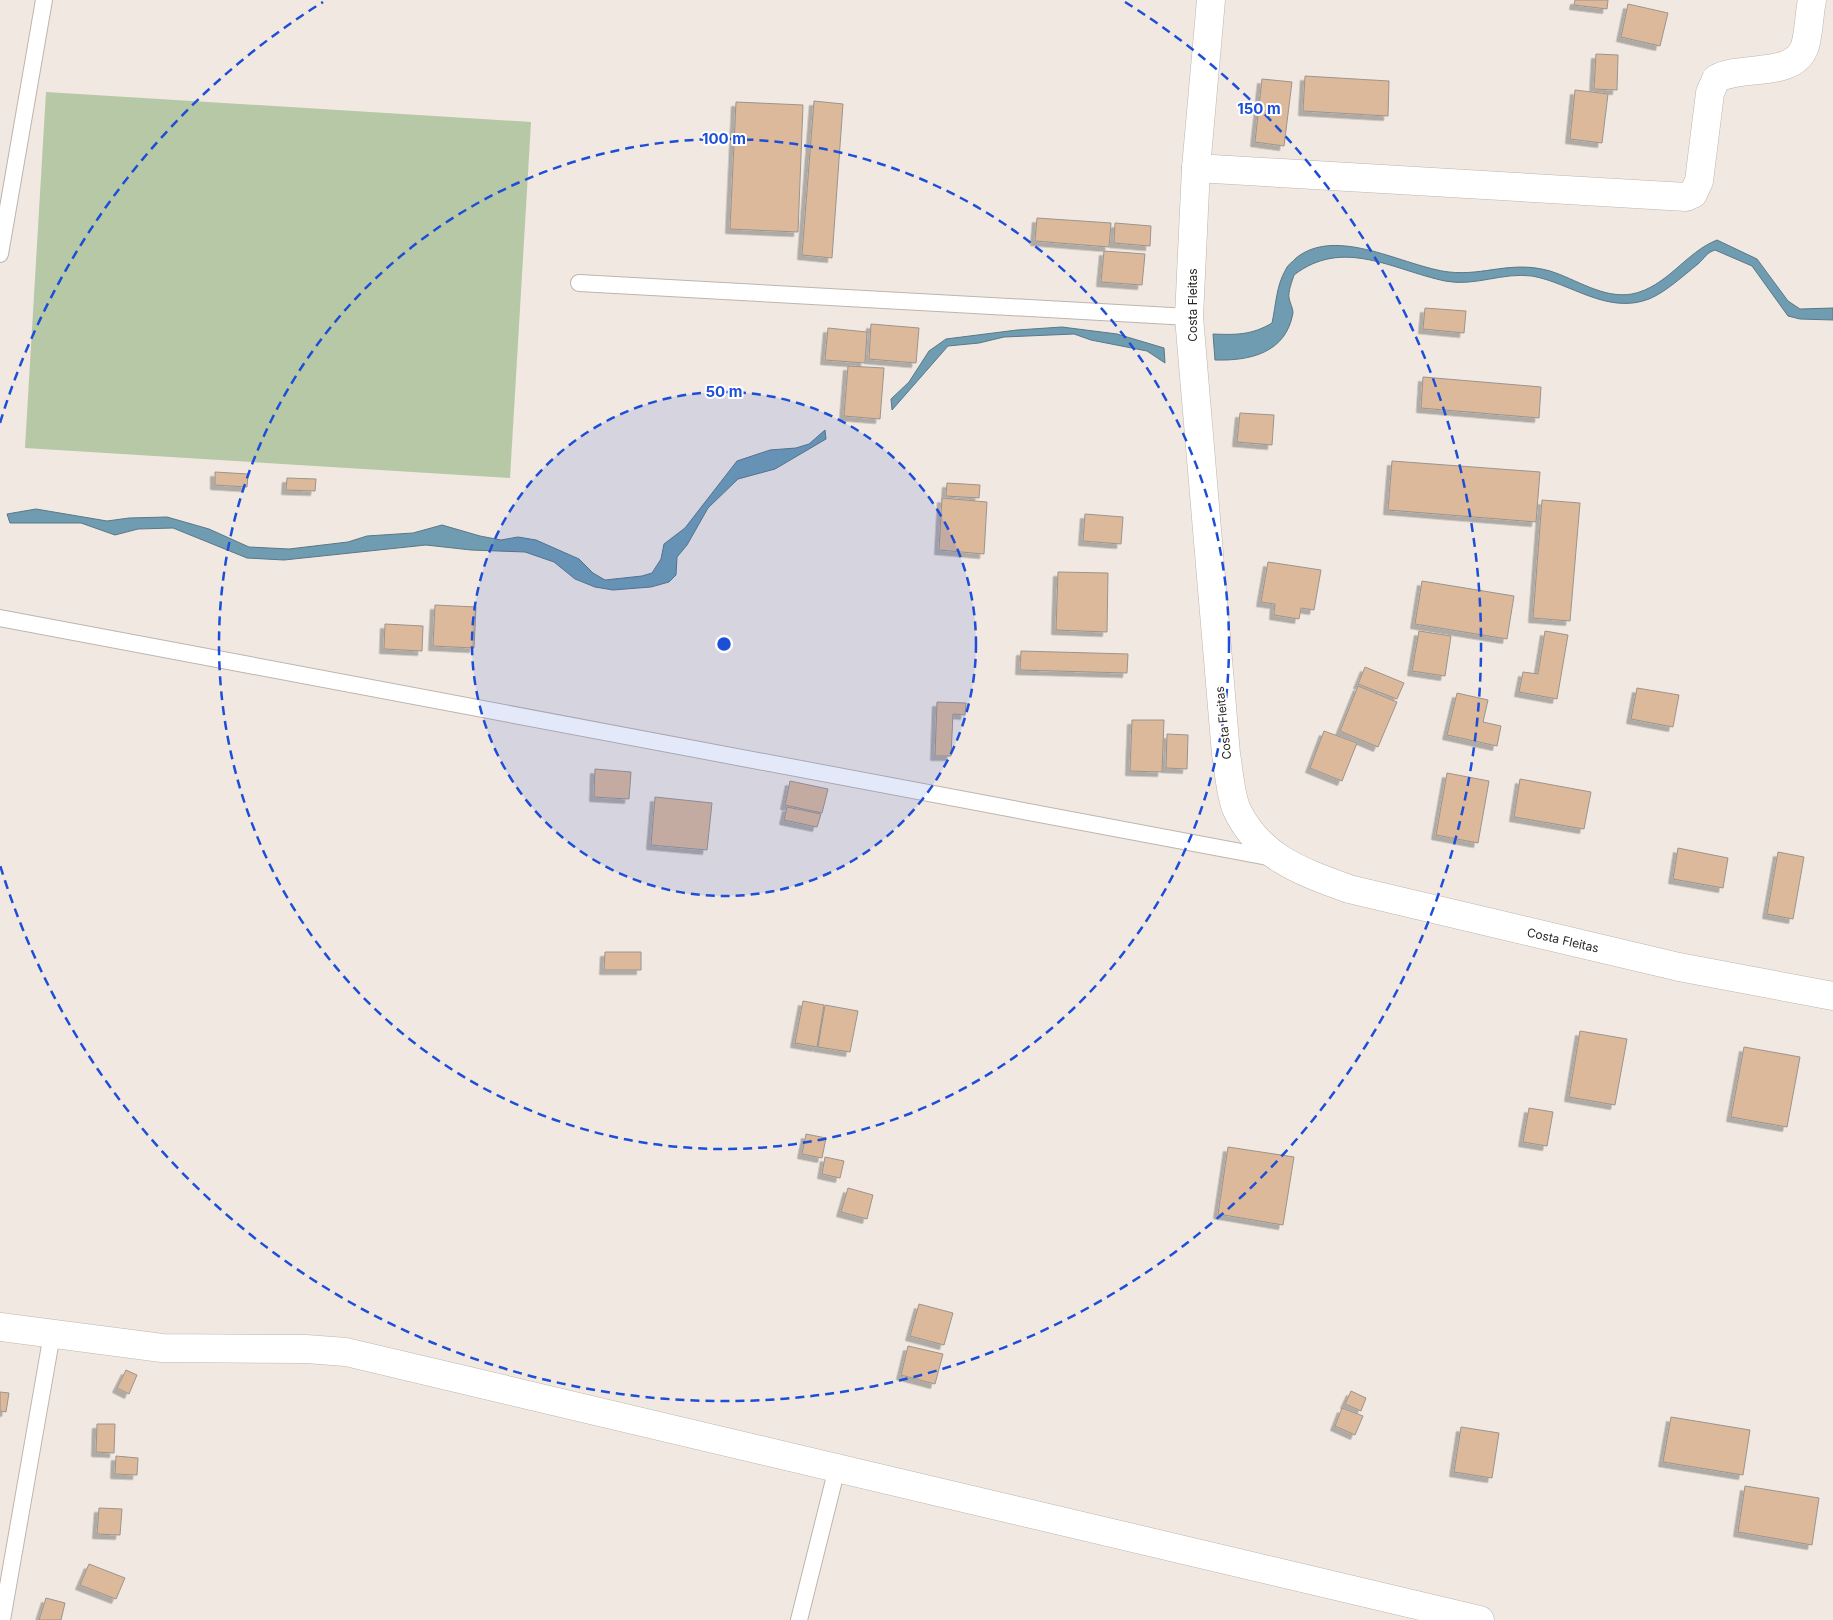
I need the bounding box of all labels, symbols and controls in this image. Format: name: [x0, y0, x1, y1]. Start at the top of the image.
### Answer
text: 150 m: [1237, 99, 1281, 118]
text: 100 m: [702, 129, 746, 148]
street label: Costa Fleitas: [1185, 268, 1200, 342]
text: 50 m: [706, 382, 742, 401]
centre of rings: [715, 635, 733, 653]
street label: Costa Fleitas: [1212, 686, 1234, 760]
street label: Costa Fleitas: [1526, 924, 1600, 956]

